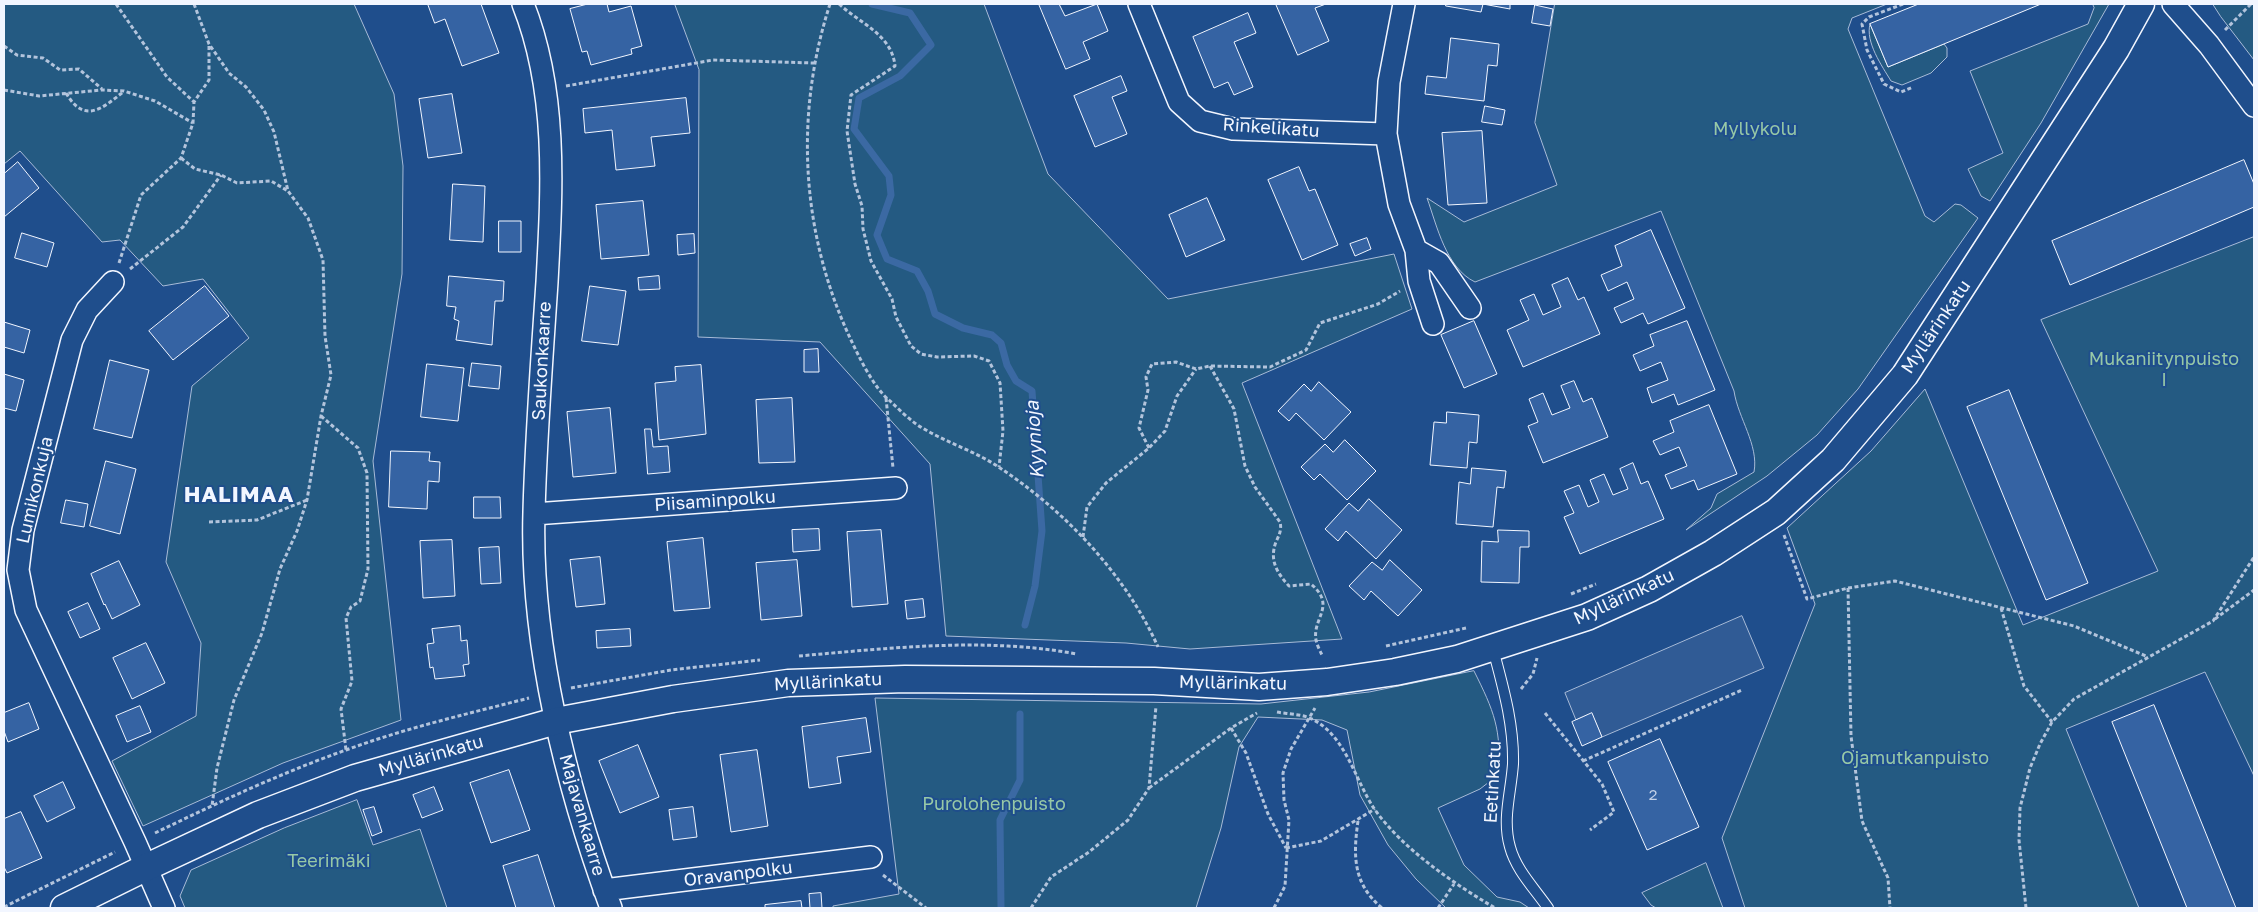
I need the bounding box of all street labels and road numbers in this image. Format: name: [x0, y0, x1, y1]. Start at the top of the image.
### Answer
street label: Rinkelikatu: [1222, 114, 1320, 142]
street label: Myllärinkatu: [1897, 276, 1975, 378]
street label: Saukonkaarre: [528, 301, 556, 421]
street label: Lumikonkuja: [12, 434, 58, 546]
street label: Piisaminpolku: [654, 486, 776, 516]
street label: Myllärinkatu: [1570, 564, 1678, 630]
street label: Myllärinkatu: [773, 668, 883, 696]
street label: Myllärinkatu: [1179, 671, 1287, 695]
street label: Myllärinkatu: [376, 731, 486, 781]
street label: Eetinkatu: [1480, 740, 1506, 824]
street label: Majavankaarre: [554, 752, 610, 878]
street label: Oravanpolku: [682, 857, 794, 891]

